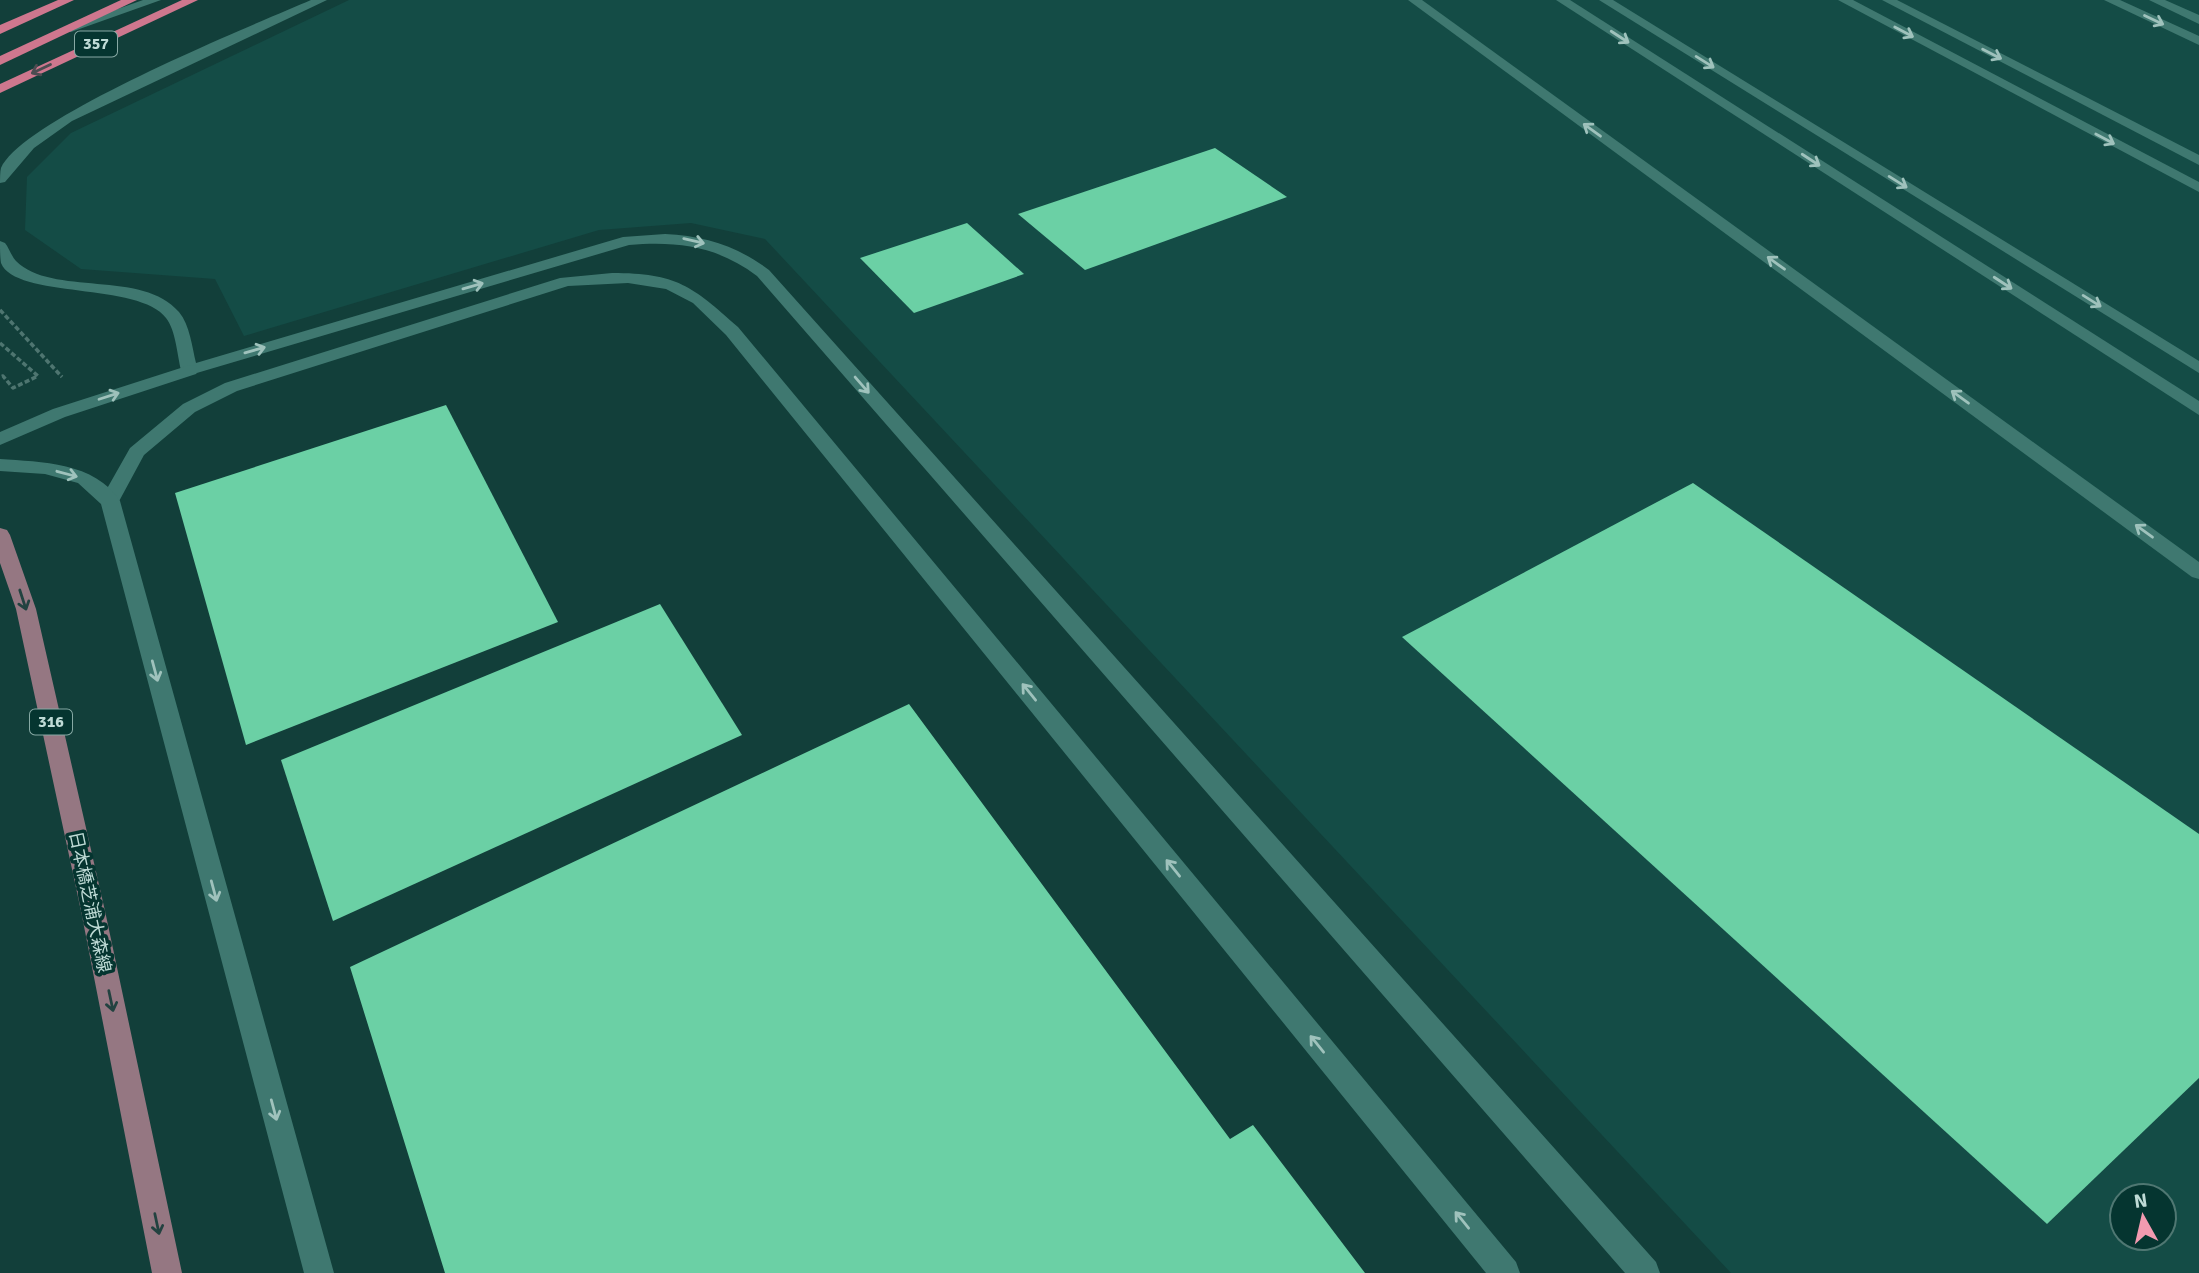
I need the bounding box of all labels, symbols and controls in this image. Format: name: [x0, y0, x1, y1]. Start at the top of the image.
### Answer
one-way arrow: [2143, 14, 2165, 27]
one-way arrow: [1893, 26, 1914, 39]
one-way arrow: [1609, 30, 1629, 44]
road number: 357: [75, 32, 117, 56]
one-way arrow: [1981, 47, 2002, 61]
one-way arrow: [1694, 55, 1714, 69]
one-way arrow: [31, 63, 52, 76]
one-way arrow: [1583, 122, 1602, 137]
one-way arrow: [2094, 132, 2115, 146]
one-way arrow: [1801, 152, 1820, 167]
one-way arrow: [1888, 175, 1908, 189]
one-way arrow: [682, 234, 705, 248]
one-way arrow: [1767, 256, 1786, 271]
one-way arrow: [1992, 276, 2012, 290]
one-way arrow: [461, 279, 484, 292]
one-way arrow: [2081, 295, 2101, 309]
one-way arrow: [244, 343, 266, 356]
one-way arrow: [854, 376, 870, 394]
one-way arrow: [98, 388, 120, 401]
one-way arrow: [1951, 390, 1970, 405]
one-way arrow: [56, 468, 78, 481]
one-way arrow: [2135, 524, 2154, 539]
one-way arrow: [17, 588, 30, 610]
one-way arrow: [149, 660, 162, 682]
one-way arrow: [1021, 684, 1037, 702]
road number: 316: [30, 709, 72, 734]
street label: 日本橋芝浦大森線: [64, 829, 116, 975]
one-way arrow: [1165, 860, 1181, 878]
one-way arrow: [209, 880, 222, 902]
one-way arrow: [105, 989, 119, 1012]
one-way arrow: [1309, 1036, 1325, 1054]
one-way arrow: [269, 1099, 282, 1121]
north arrow: [2108, 1182, 2178, 1252]
text: N: [2133, 1188, 2149, 1214]
one-way arrow: [151, 1212, 164, 1235]
one-way arrow: [1454, 1212, 1469, 1230]

